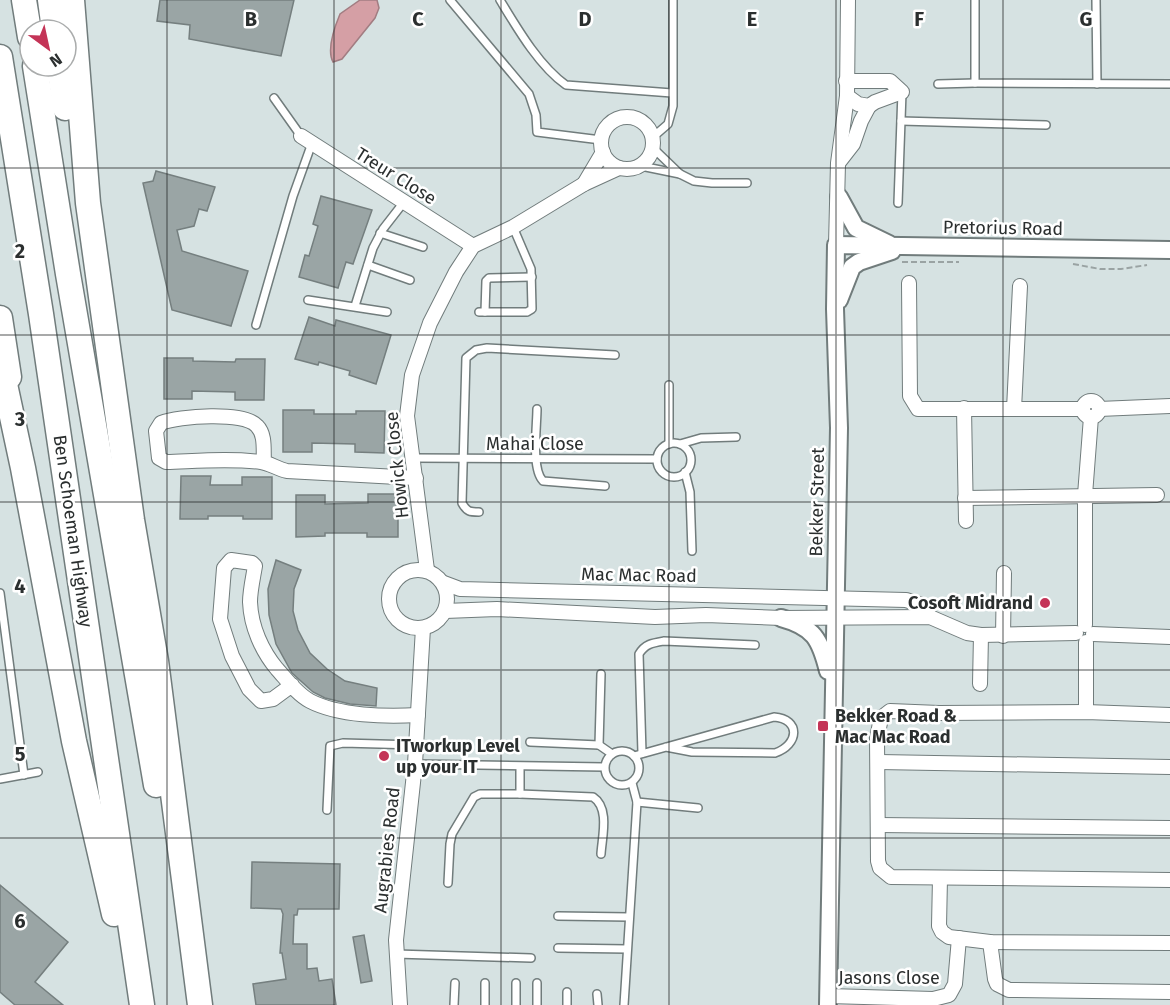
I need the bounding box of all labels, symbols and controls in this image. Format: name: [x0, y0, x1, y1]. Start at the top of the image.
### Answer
text: B: [245, 7, 257, 31]
text: C: [412, 7, 424, 31]
text: D: [578, 7, 592, 31]
text: E: [747, 7, 757, 31]
text: F: [914, 7, 924, 31]
text: G: [1080, 7, 1092, 31]
north arrow: [18, 18, 78, 78]
text: N: [46, 49, 66, 71]
street label: Treur Close: [352, 143, 440, 209]
street label: Pretorius Road: [943, 216, 1063, 240]
text: 2: [15, 239, 25, 263]
text: 3: [14, 407, 25, 431]
street label: Howick Close: [380, 411, 414, 519]
street label: Ben Schoeman Highway: [49, 433, 97, 629]
street label: Mahai Close: [486, 433, 584, 455]
street label: Bekker Street: [805, 447, 829, 557]
street label: Mac Mac Road: [581, 563, 697, 587]
text: 4: [14, 574, 26, 598]
place label: Cosoft Midrand: [908, 592, 1033, 614]
marker: Cosoft Midrand: [1038, 596, 1052, 610]
place label: Bekker Road & Mac Mac Road: [835, 705, 957, 748]
marker: Bekker Road & Mac Mac Road: [816, 719, 830, 733]
place label: ITworkup Level up your IT: [396, 735, 520, 778]
text: 5: [15, 742, 26, 766]
marker: ITworkup Level up your IT: [377, 749, 391, 763]
street label: Augrabies Road: [369, 786, 405, 914]
text: 6: [14, 909, 26, 933]
street label: Jasons Close: [838, 967, 940, 989]

